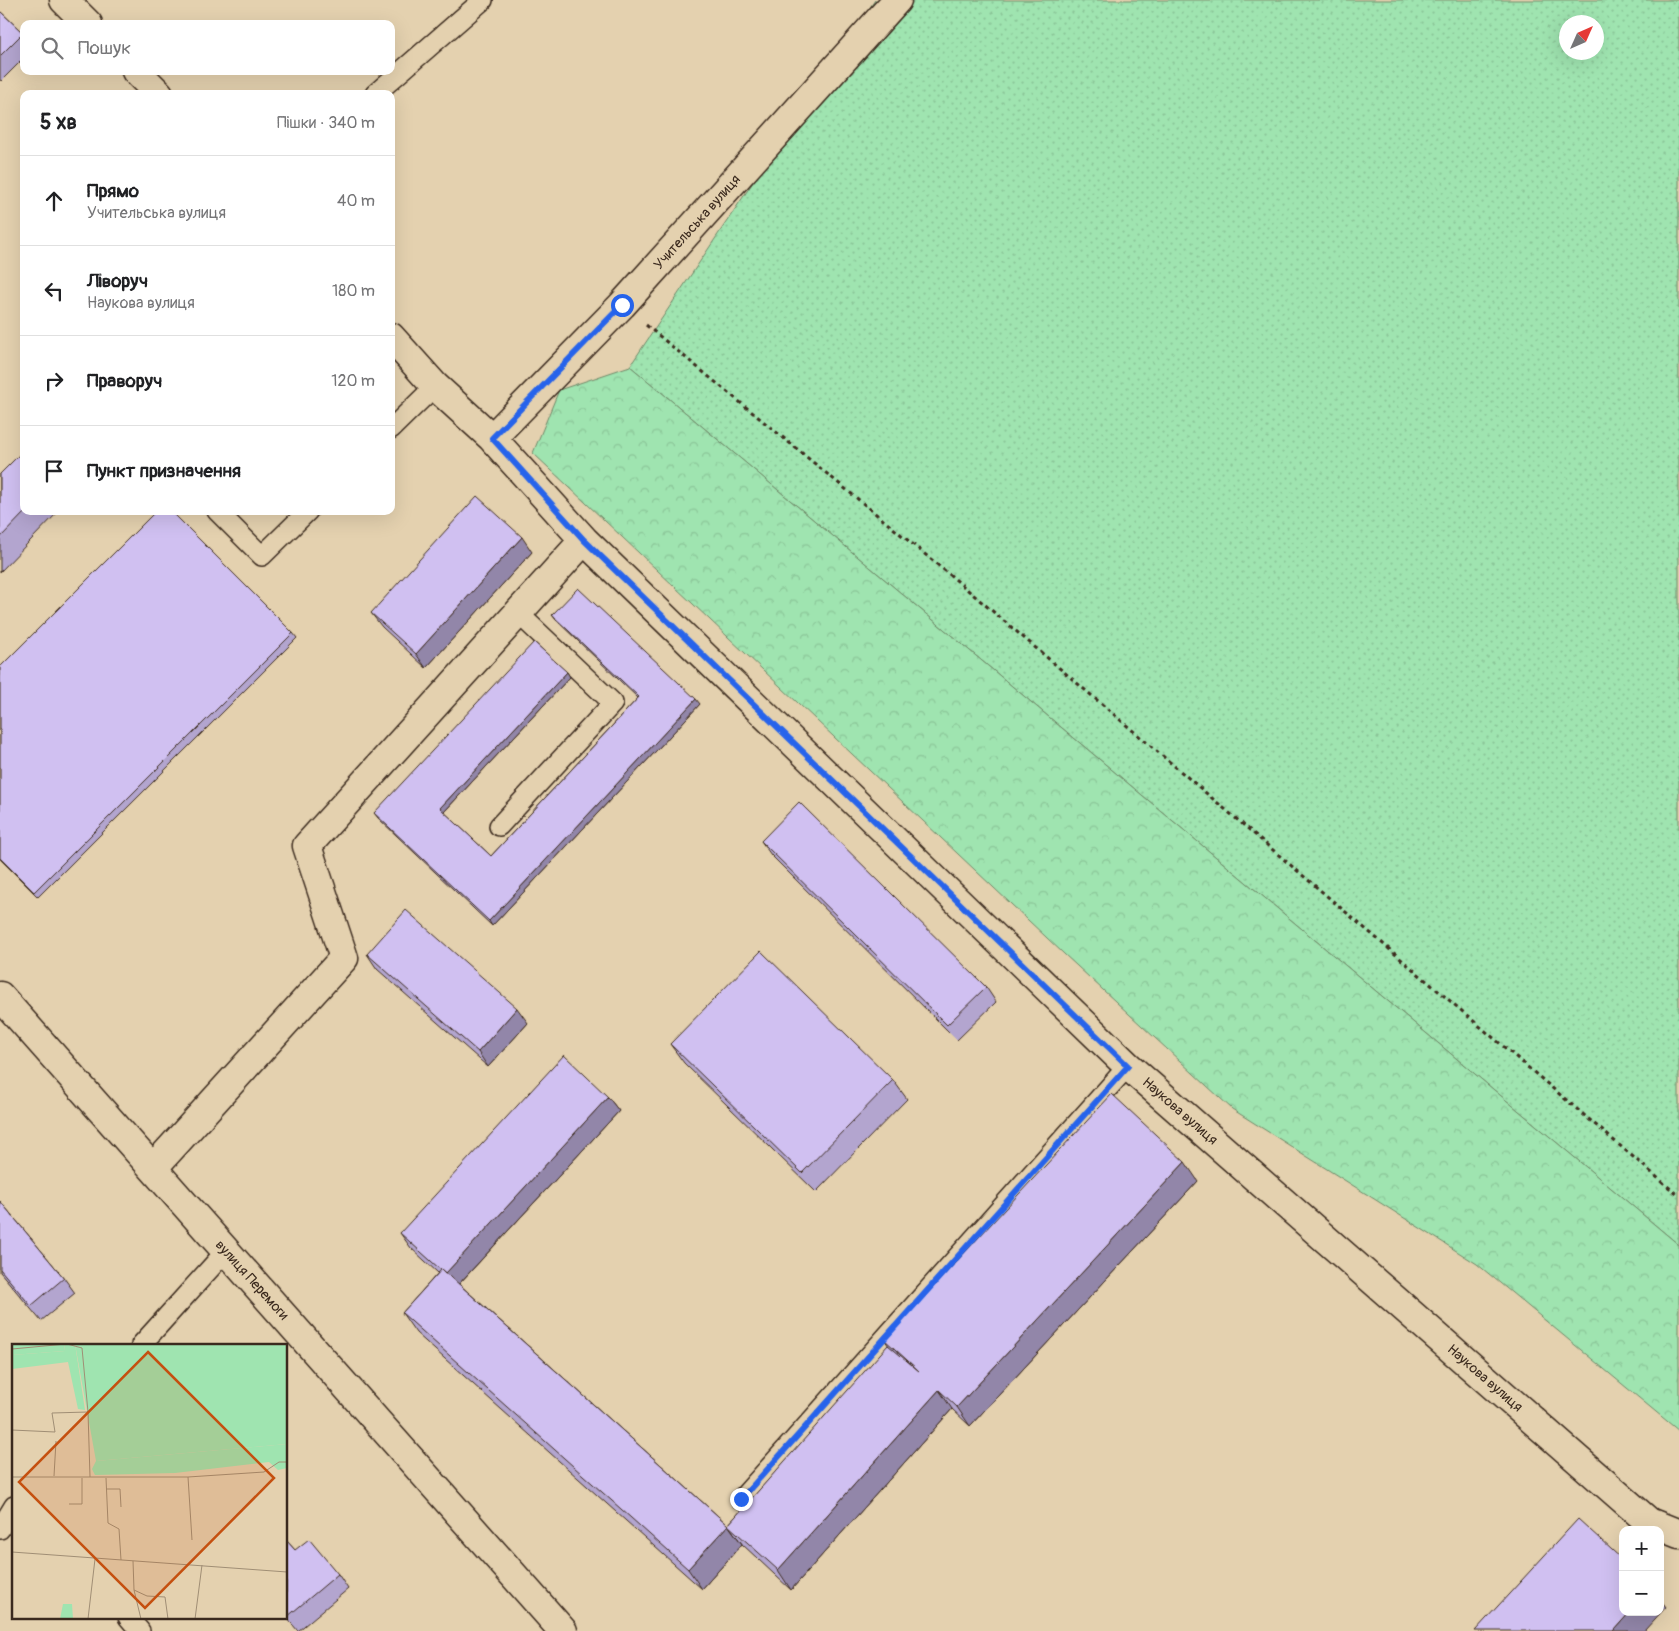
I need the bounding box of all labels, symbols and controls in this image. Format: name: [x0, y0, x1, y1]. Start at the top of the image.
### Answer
north arrow: [1559, 15, 1604, 60]
search box: [20, 20, 395, 75]
icon: search: [38, 34, 66, 62]
text: Пошук: [78, 36, 131, 60]
text: 5 хв: [40, 109, 77, 136]
text: Пішки · 340 m: [277, 113, 375, 133]
street label: Учительська вулиця: [650, 171, 744, 273]
text: Прямо: [87, 179, 139, 203]
icon: ahead: [40, 187, 68, 215]
text: 40 m: [337, 191, 375, 211]
text: Учительська вулиця: [87, 203, 226, 223]
text: Ліворуч: [87, 269, 148, 293]
icon: left: [40, 277, 68, 305]
text: 180 m: [332, 281, 375, 301]
text: Наукова вулиця: [87, 293, 195, 313]
route start: [611, 294, 634, 317]
icon: right: [40, 367, 68, 395]
text: Праворуч: [87, 369, 162, 393]
text: 120 m: [331, 371, 375, 391]
icon: arrive: [40, 457, 68, 485]
text: Пункт призначення: [87, 459, 241, 483]
street label: Наукова вулиця: [1139, 1074, 1221, 1148]
street label: вулиця Перемоги: [212, 1237, 292, 1323]
street label: Наукова вулиця: [1444, 1341, 1526, 1415]
inset map: [12, 1344, 288, 1618]
route end: [730, 1488, 753, 1511]
map controls: [1619, 1526, 1664, 1616]
button: +: [1619, 1526, 1664, 1571]
button: −: [1619, 1571, 1664, 1616]

